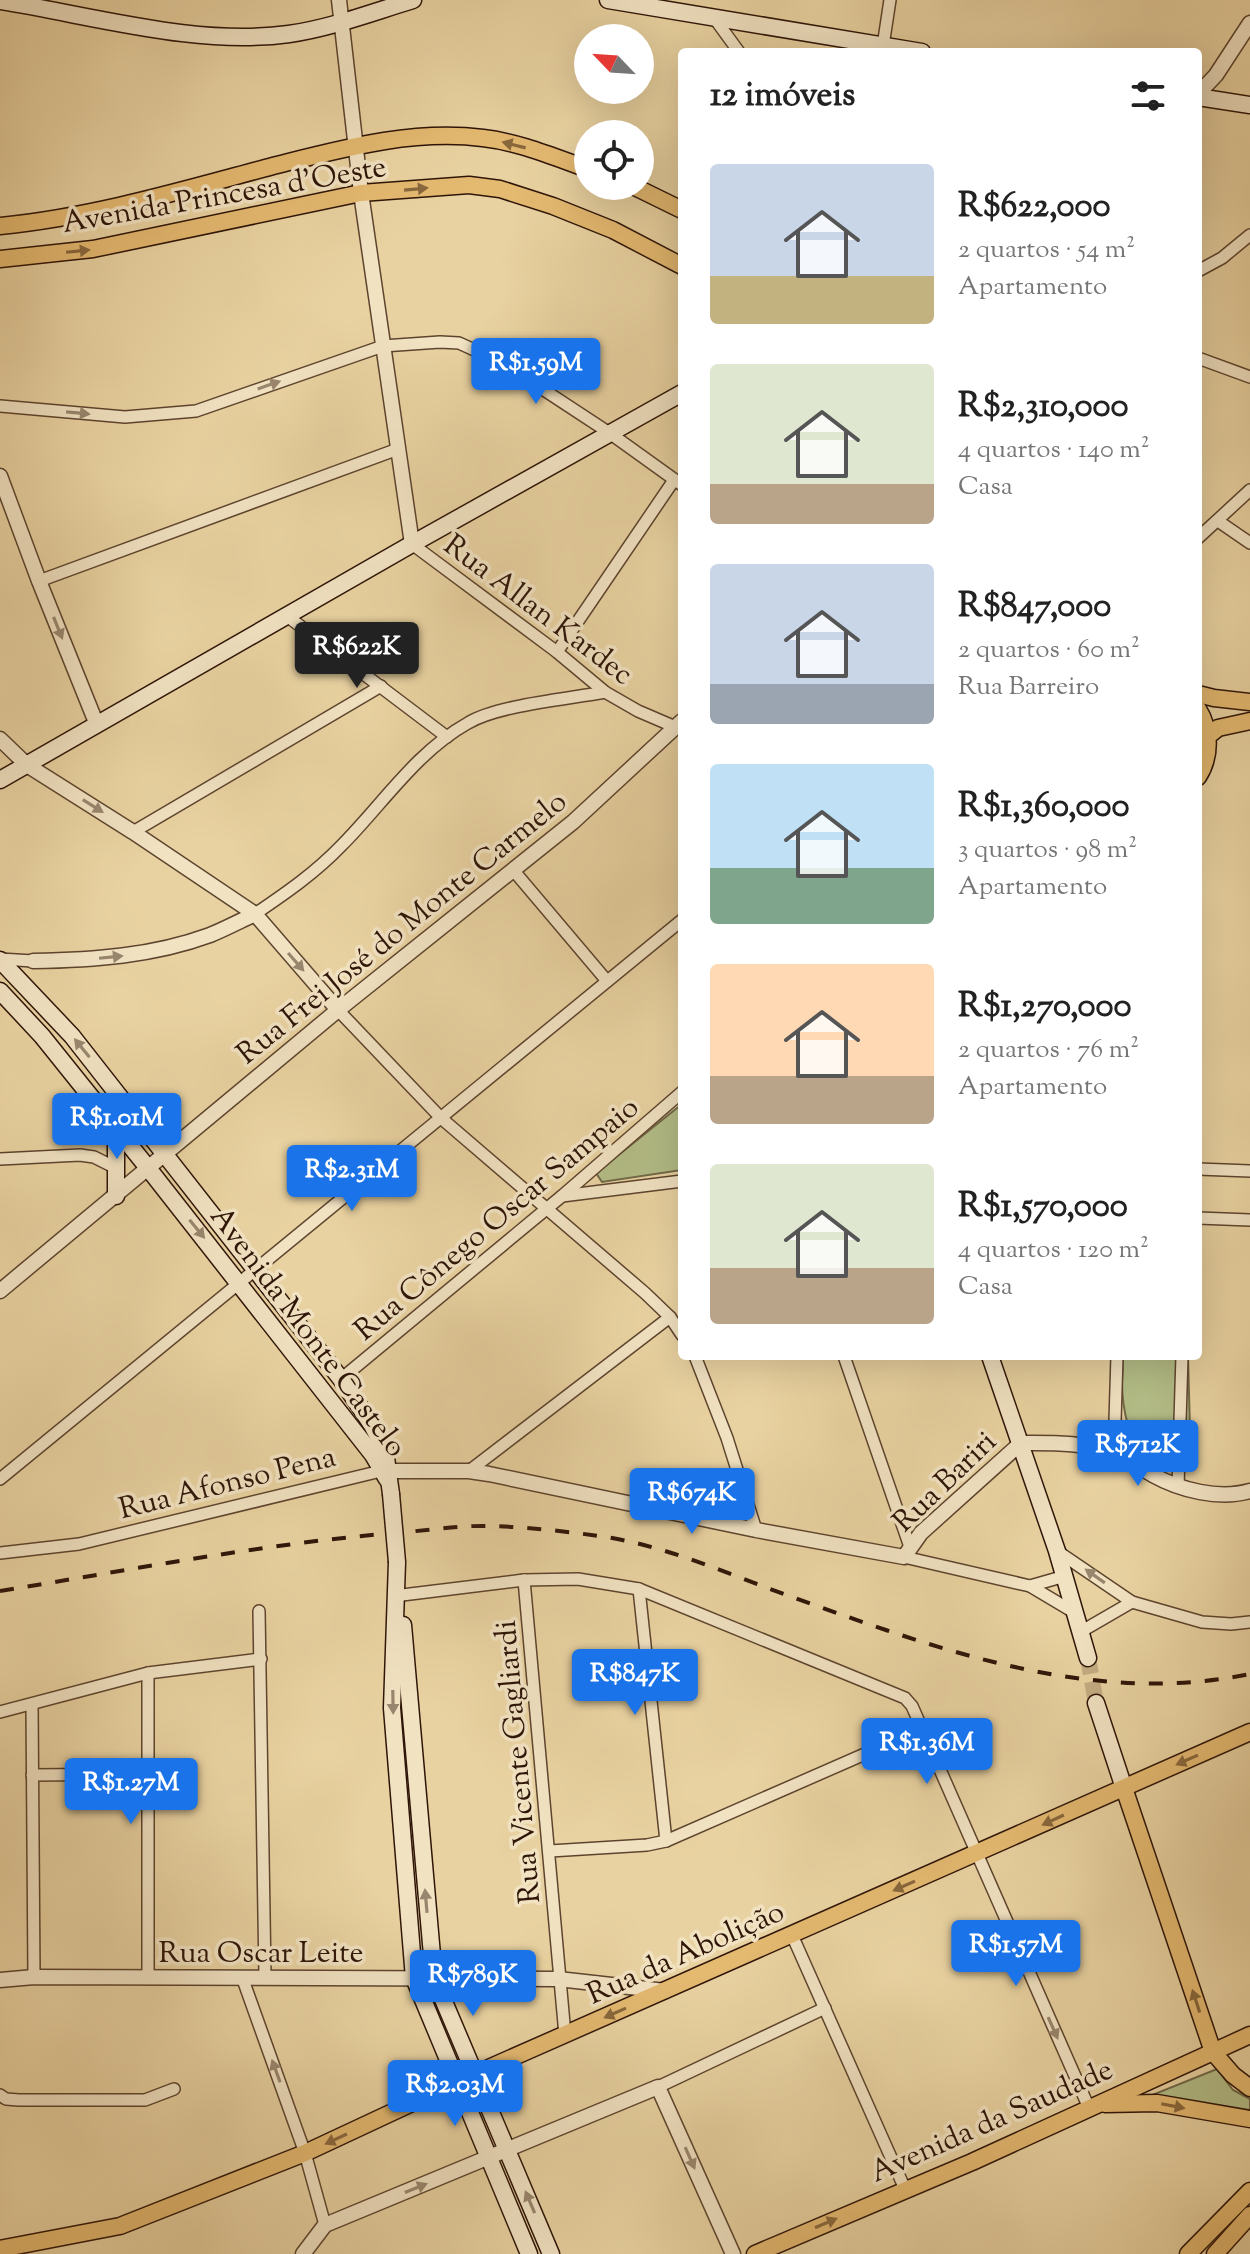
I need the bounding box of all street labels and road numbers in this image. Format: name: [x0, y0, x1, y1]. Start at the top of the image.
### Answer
street label: Avenida Princesa d'Oeste: [59, 147, 390, 246]
street label: Rua Allan Kardec: [434, 525, 641, 697]
street label: Rua Frei José do Monte Carmelo: [228, 782, 577, 1076]
street label: Rua Cônego Oscar Sampaio: [346, 1088, 649, 1352]
street label: Avenida Monte Castelo: [198, 1198, 416, 1467]
street label: Rua Bariri: [884, 1422, 1007, 1543]
street label: Rua Afonso Pena: [115, 1437, 341, 1532]
street label: Rua Vicente Gagliardi: [486, 1618, 553, 1905]
street label: Rua da Abolição: [580, 1891, 792, 2017]
street label: Rua Oscar Leite: [159, 1933, 363, 1976]
street label: Avenida da Saudade: [864, 2049, 1120, 2195]

